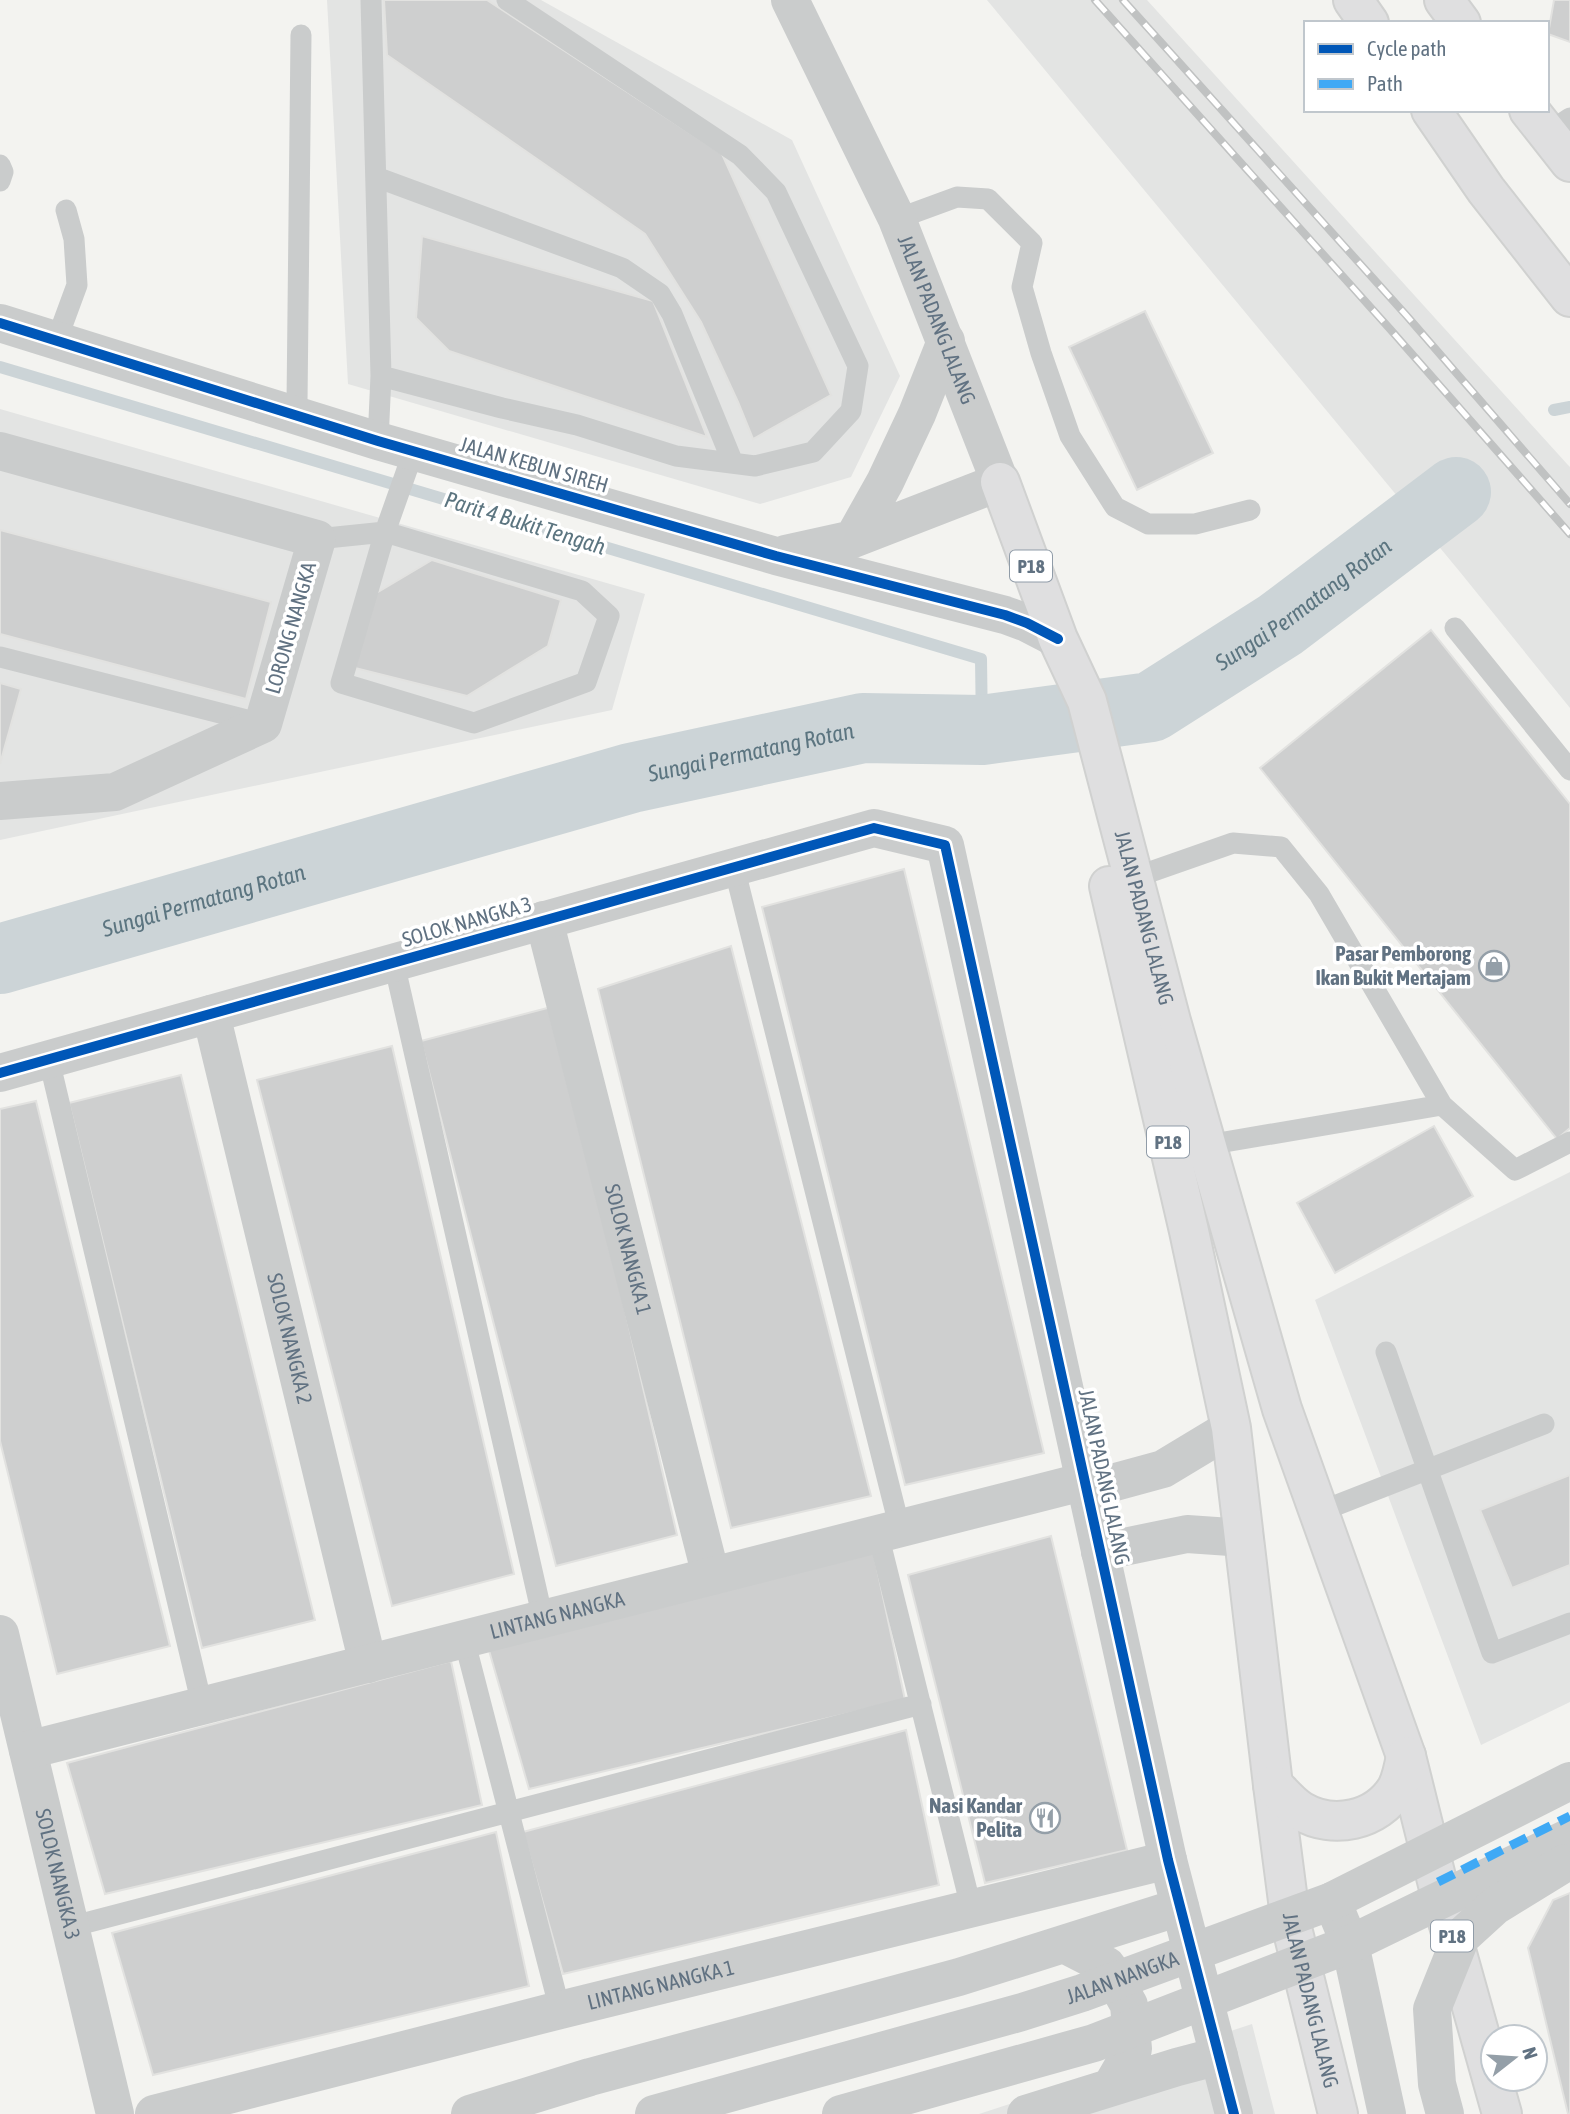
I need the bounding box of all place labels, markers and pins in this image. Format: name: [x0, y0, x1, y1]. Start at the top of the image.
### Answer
place label: Pasar Pemborong Ikan Bukit Mertajam: [1315, 941, 1472, 989]
shop icon: Pasar Pemborong Ikan Bukit Mertajam: [1477, 949, 1511, 983]
place label: Nasi Kandar Pelita: [929, 1793, 1023, 1841]
restaurant icon: Nasi Kandar Pelita: [1028, 1801, 1062, 1835]

